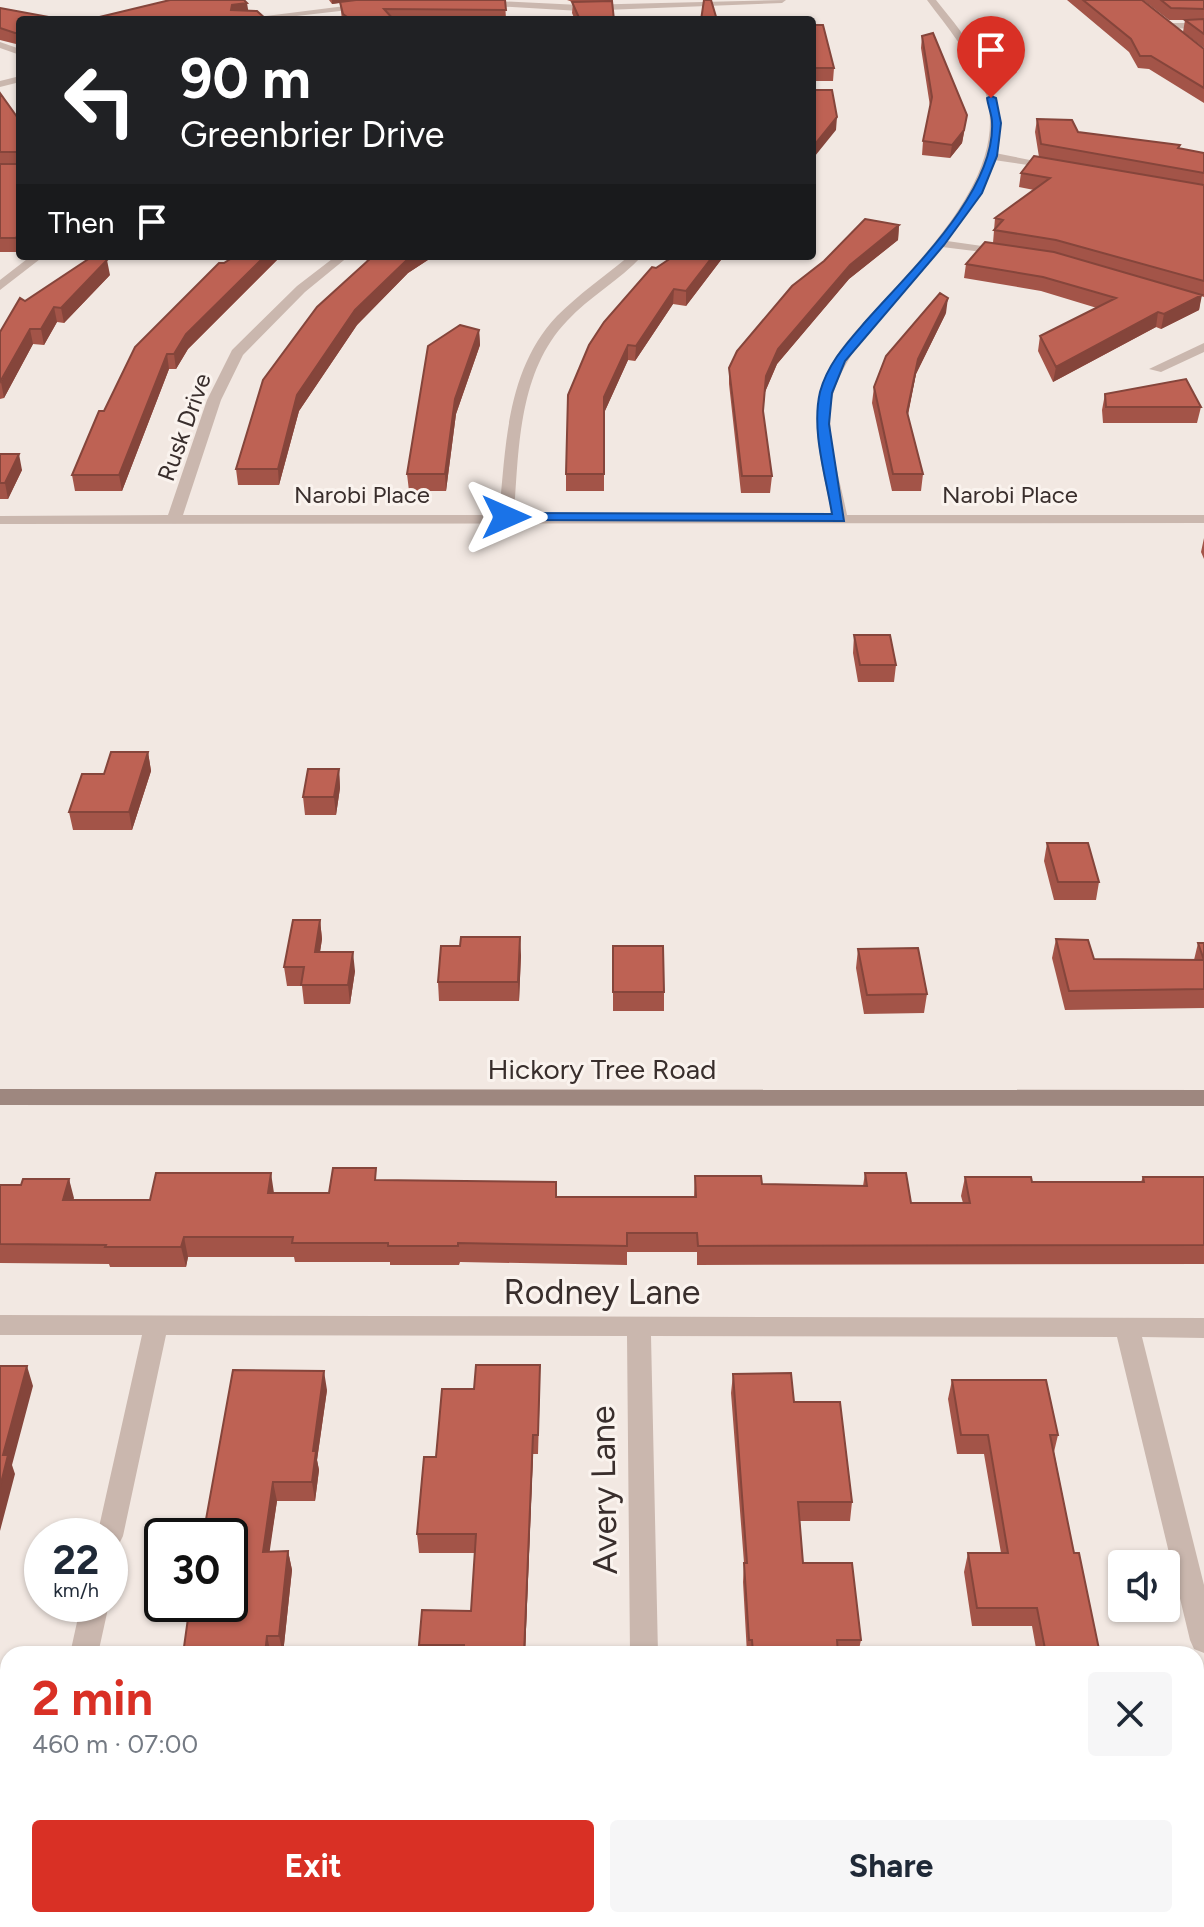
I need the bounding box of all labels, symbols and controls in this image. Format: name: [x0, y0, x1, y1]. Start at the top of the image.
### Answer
pin: [957, 16, 1025, 98]
icon: arrive: [969, 28, 1013, 72]
text: 90 m: [180, 45, 311, 112]
icon: left: [48, 48, 152, 152]
text: Greenbrier Drive: [180, 113, 445, 156]
icon: arrive: [130, 200, 174, 244]
text: Then: [48, 204, 114, 241]
street label: Rusk Drive: [151, 369, 217, 485]
position arrow: [464, 475, 548, 559]
street label: Narobi Place: [294, 480, 430, 509]
street label: Narobi Place: [942, 480, 1078, 509]
street label: Hickory Tree Road: [488, 1052, 716, 1086]
street label: Rodney Lane: [504, 1272, 700, 1313]
street label: Avery Lane: [582, 1405, 626, 1575]
speed limit sign: 30: [144, 1518, 248, 1622]
text: 22: [53, 1536, 99, 1584]
map controls: [1108, 1550, 1180, 1622]
button: sound: [1108, 1550, 1180, 1622]
text: km/h: [53, 1578, 99, 1602]
text: 2 min: [32, 1669, 153, 1727]
button: close: [1088, 1672, 1172, 1756]
text: 460 m · 07:00: [32, 1728, 198, 1760]
button: Exit: [32, 1820, 594, 1912]
button: Share: [610, 1820, 1172, 1912]

